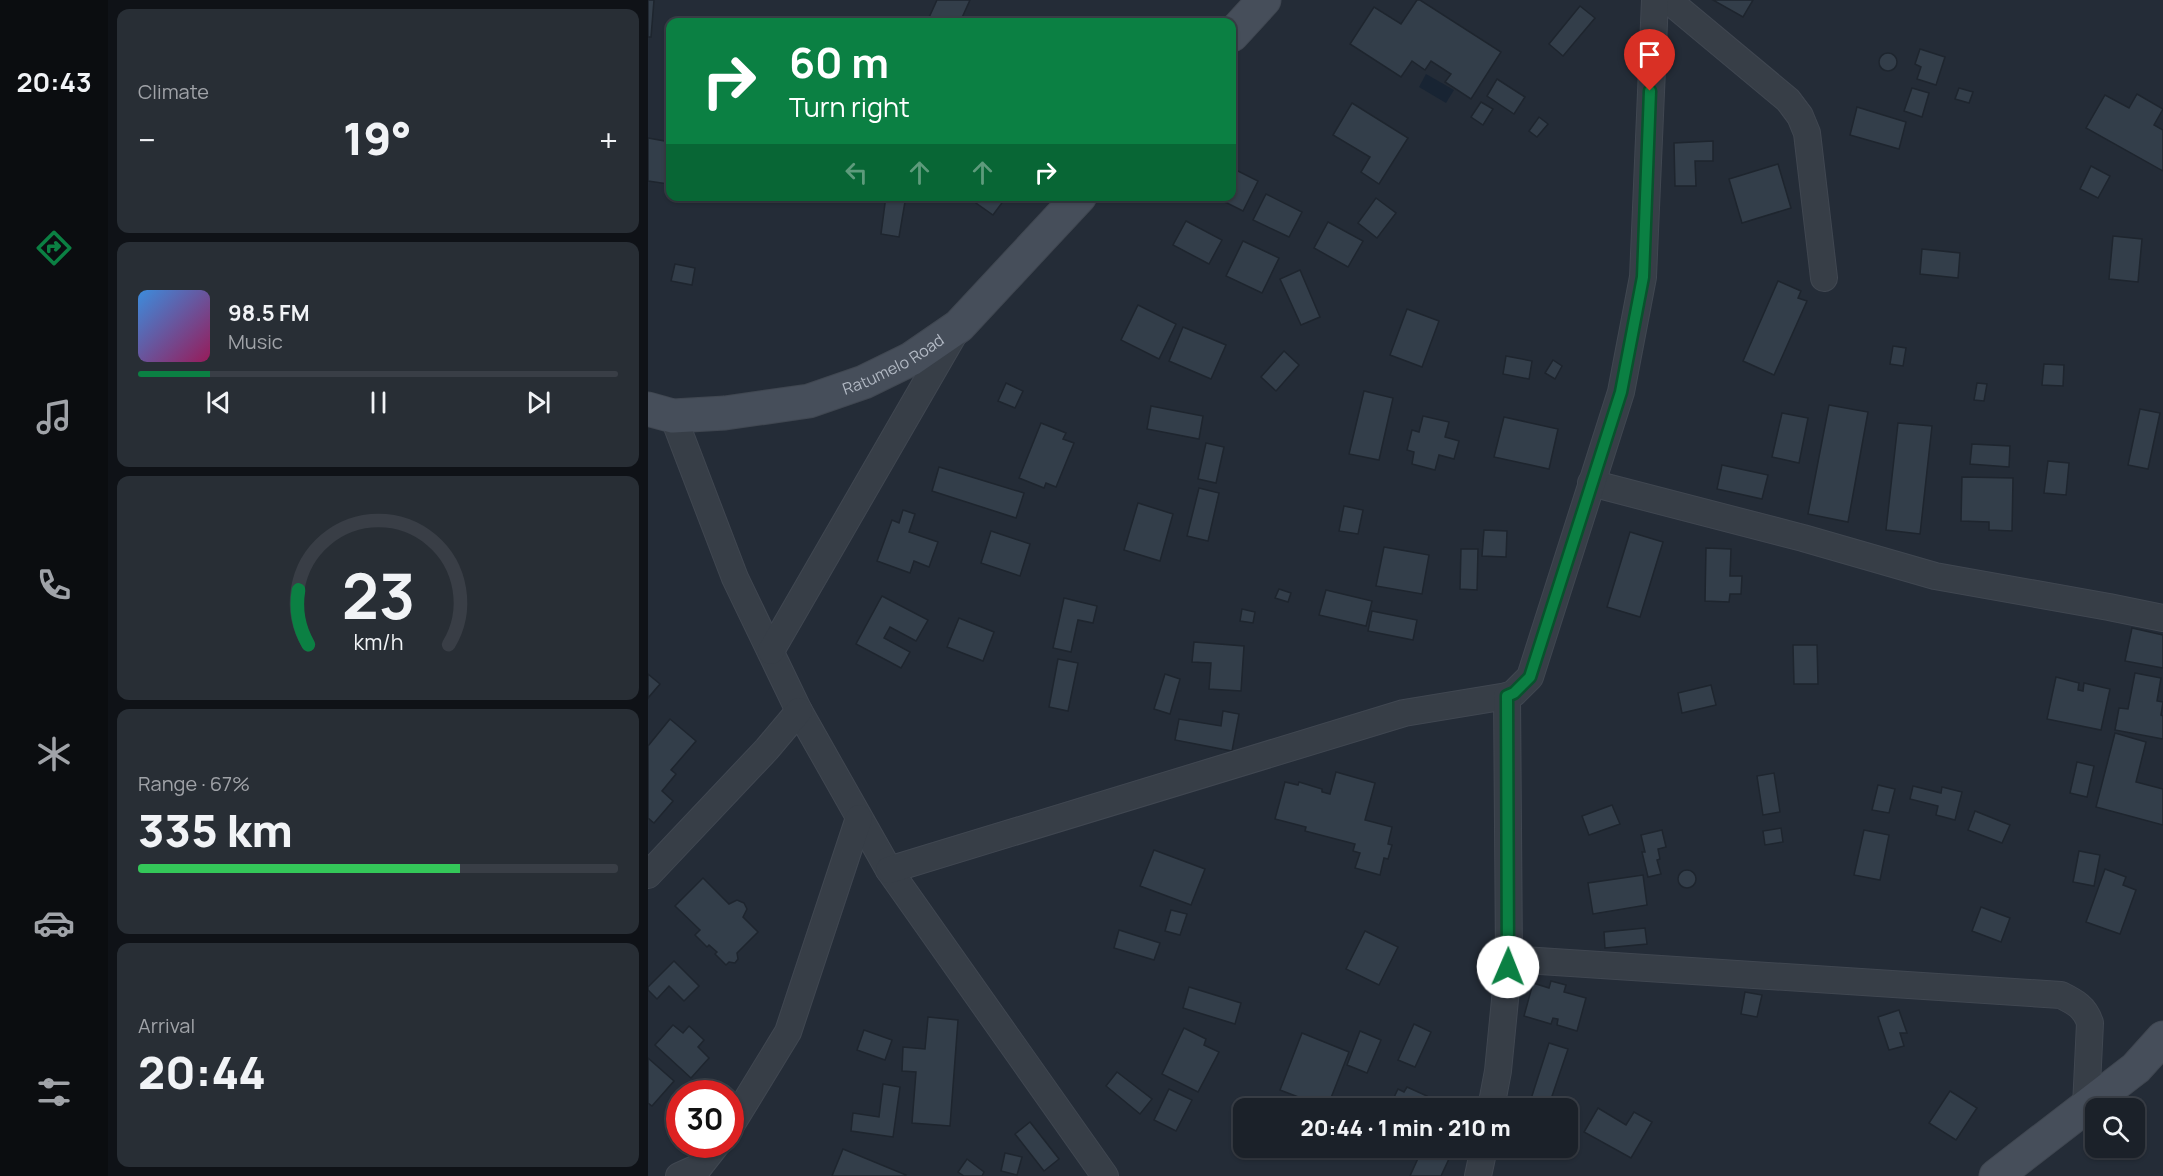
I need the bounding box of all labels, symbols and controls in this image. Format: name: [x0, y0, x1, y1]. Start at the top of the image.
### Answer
pin: [1624, 29, 1675, 91]
text: 60 m: [789, 33, 889, 91]
icon: arrive: [1633, 38, 1666, 71]
icon: right: [690, 42, 768, 120]
text: 20:43: [16, 63, 92, 100]
text: Climate: [138, 78, 209, 105]
text: Turn right: [789, 88, 910, 125]
text: 19°: [343, 107, 412, 169]
text: −: [138, 117, 156, 162]
text: +: [599, 117, 618, 162]
icon: left: [840, 156, 873, 189]
icon: ahead: [903, 156, 936, 189]
icon: ahead: [966, 156, 999, 189]
icon: right: [1029, 156, 1062, 189]
icon: directions: [33, 227, 75, 269]
text: 98.5 FM: [228, 298, 309, 328]
text: Music: [228, 328, 283, 355]
street label: Ratumelo Road: [839, 329, 948, 400]
icon: previous: [202, 386, 235, 419]
icon: pause: [362, 386, 395, 419]
icon: next: [522, 386, 555, 419]
icon: music: [33, 396, 75, 438]
text: 23: [341, 552, 415, 638]
icon: phone: [33, 564, 75, 606]
text: km/h: [353, 627, 403, 656]
icon: climate: [33, 733, 75, 775]
text: Range · 67%: [138, 770, 250, 797]
text: 335 km: [138, 799, 293, 861]
icon: car: [33, 902, 75, 944]
position arrow: [1476, 935, 1540, 999]
text: Arrival: [138, 1012, 195, 1039]
text: 20:44: [138, 1041, 266, 1103]
icon: filters: [33, 1071, 75, 1113]
speed limit sign: 30: [666, 1080, 744, 1158]
map controls: [2085, 1098, 2145, 1158]
button: search: [2085, 1098, 2145, 1158]
text: 20:44 · 1 min · 210 m: [1300, 1113, 1511, 1143]

